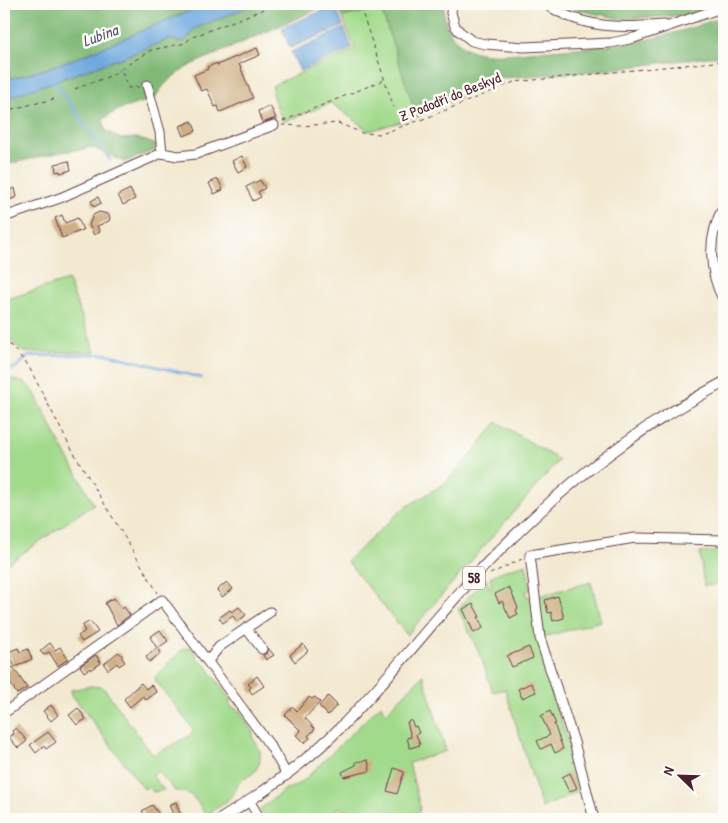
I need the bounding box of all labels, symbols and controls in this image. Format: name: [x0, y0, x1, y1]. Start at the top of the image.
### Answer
water label: Lubina: [79, 18, 122, 52]
street label: Z Pododří do Beskyd: [396, 67, 504, 126]
road number: 58: [463, 566, 485, 590]
north arrow: [656, 750, 706, 800]
text: N: [657, 763, 678, 778]

